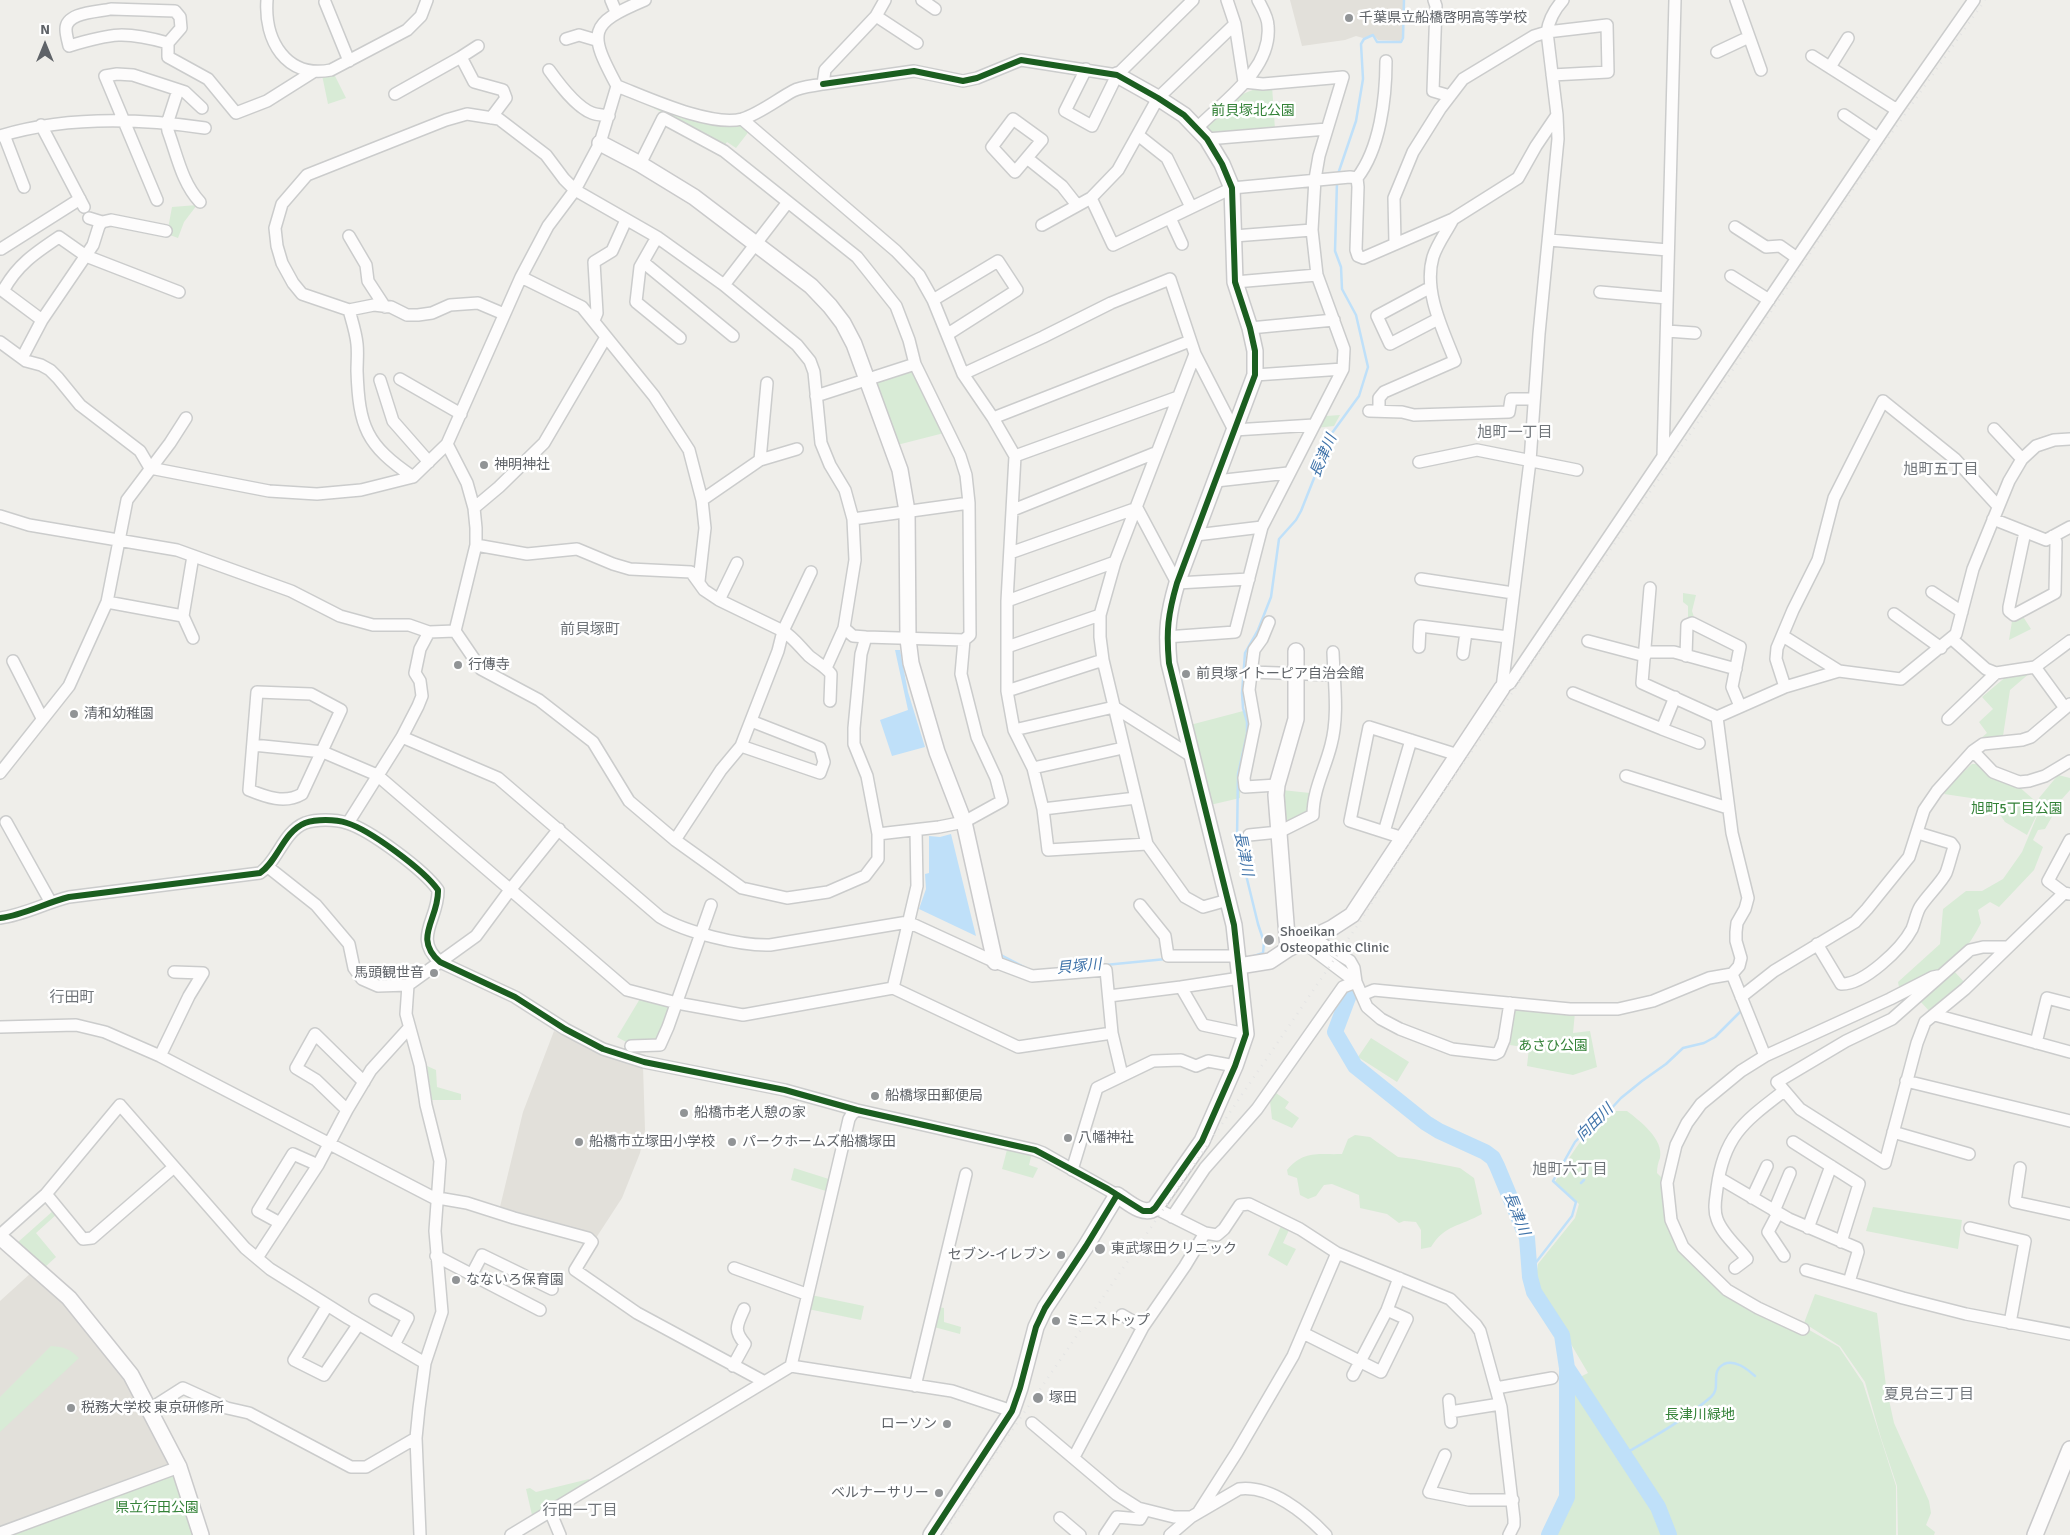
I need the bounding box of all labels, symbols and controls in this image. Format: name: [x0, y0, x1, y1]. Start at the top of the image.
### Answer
place label: 千葉県立船橋啓明高等学校: [1359, 10, 1527, 26]
marker: 千葉県立船橋啓明高等学校: [1343, 12, 1355, 24]
north arrow: [20, 20, 70, 70]
text: N: [40, 21, 50, 38]
park label: 前貝塚北公園: [1211, 103, 1295, 119]
district label: 旭町一丁目: [1478, 424, 1552, 442]
water label: 長津川: [1307, 432, 1341, 480]
place label: 神明神社: [494, 457, 550, 473]
marker: 神明神社: [478, 459, 490, 471]
district label: 旭町五丁目: [1904, 461, 1978, 479]
district label: 前貝塚町: [560, 621, 620, 639]
place label: 行傳寺: [468, 657, 510, 673]
marker: 行傳寺: [452, 659, 464, 671]
place label: 前貝塚イトーピア自治会館: [1196, 666, 1364, 682]
marker: 前貝塚イトーピア自治会館: [1180, 668, 1192, 680]
place label: 清和幼稚園: [84, 706, 154, 722]
marker: 清和幼稚園: [68, 708, 80, 720]
park label: 旭町5丁目公園: [1971, 801, 2063, 817]
water label: 長津川: [1230, 830, 1256, 878]
place label: Shoeikan Osteopathic Clinic: [1280, 924, 1389, 956]
marker: Shoeikan Osteopathic Clinic: [1262, 933, 1276, 947]
water label: 貝塚川: [1056, 956, 1102, 978]
place label: 馬頭観世音: [354, 965, 424, 981]
marker: 馬頭観世音: [428, 967, 440, 979]
district label: 行田町: [50, 989, 94, 1007]
park label: あさひ公園: [1518, 1038, 1588, 1054]
place label: 船橋塚田郵便局: [885, 1088, 983, 1104]
marker: 船橋塚田郵便局: [869, 1090, 881, 1102]
water label: 向田川: [1573, 1101, 1617, 1145]
place label: 船橋市老人憩の家: [694, 1105, 806, 1121]
marker: 船橋市老人憩の家: [678, 1107, 690, 1119]
place label: 八幡神社: [1078, 1130, 1134, 1146]
marker: 八幡神社: [1062, 1132, 1074, 1144]
place label: 船橋市立塚田小学校: [589, 1134, 715, 1150]
place label: パークホームズ船橋塚田: [742, 1134, 896, 1150]
marker: 船橋市立塚田小学校: [573, 1136, 585, 1148]
marker: パークホームズ船橋塚田: [726, 1136, 738, 1148]
district label: 旭町六丁目: [1533, 1161, 1607, 1179]
water label: 長津川: [1499, 1190, 1533, 1238]
place label: 東武塚田クリニック: [1111, 1241, 1237, 1257]
marker: 東武塚田クリニック: [1093, 1242, 1107, 1256]
place label: セブン-イレブン: [948, 1247, 1051, 1263]
marker: セブン-イレブン: [1055, 1249, 1067, 1261]
place label: なないろ保育園: [466, 1272, 564, 1288]
marker: なないろ保育園: [450, 1274, 462, 1286]
place label: ミニストップ: [1066, 1313, 1150, 1329]
marker: ミニストップ: [1050, 1315, 1062, 1327]
district label: 夏見台三丁目: [1884, 1386, 1974, 1404]
place label: 塚田: [1049, 1390, 1077, 1406]
marker: 塚田: [1031, 1391, 1045, 1405]
place label: 税務大学校 東京研修所: [81, 1400, 224, 1416]
marker: 税務大学校 東京研修所: [65, 1402, 77, 1414]
park label: 長津川緑地: [1665, 1407, 1735, 1423]
place label: ローソン: [881, 1416, 937, 1432]
marker: ローソン: [941, 1418, 953, 1430]
place label: ベルナーサリー: [831, 1485, 929, 1501]
marker: ベルナーサリー: [933, 1487, 945, 1499]
park label: 県立行田公園: [115, 1500, 199, 1516]
district label: 行田一丁目: [543, 1502, 617, 1520]

